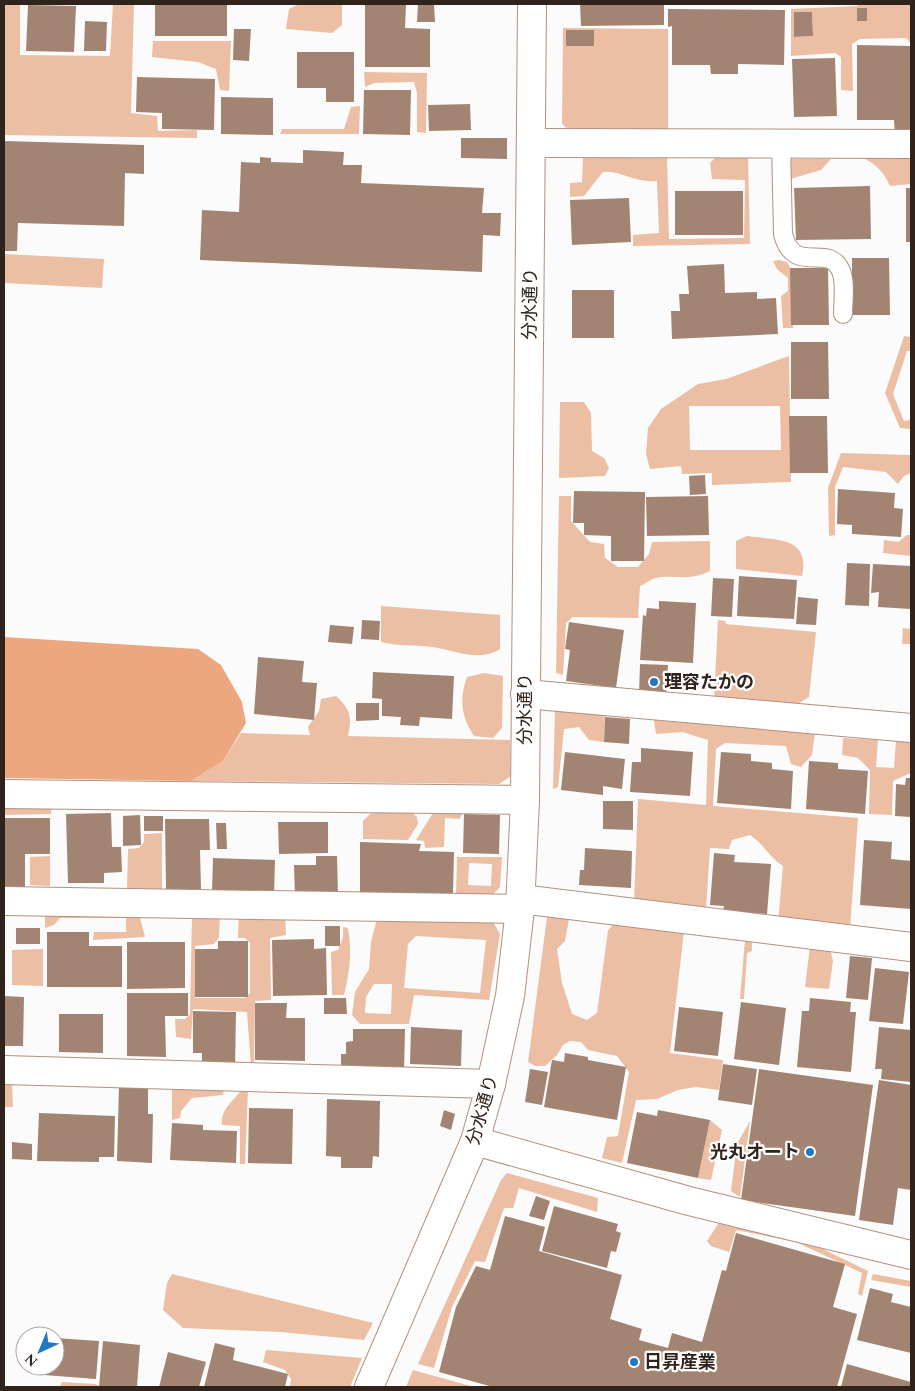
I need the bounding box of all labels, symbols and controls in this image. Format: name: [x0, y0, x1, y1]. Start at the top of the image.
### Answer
street label: 分水通り: [516, 268, 545, 340]
place label: 理容たかの: [664, 669, 754, 696]
street label: 分水通り: [512, 673, 539, 745]
marker: 理容たかの: [648, 676, 660, 688]
street label: 分水通り: [460, 1072, 505, 1148]
place label: 光丸オート: [710, 1139, 800, 1166]
marker: 光丸オート: [804, 1146, 816, 1158]
north arrow: [15, 1326, 65, 1376]
text: N: [20, 1348, 43, 1372]
place label: 日昇産業: [644, 1349, 716, 1376]
marker: 日昇産業: [628, 1356, 640, 1368]

